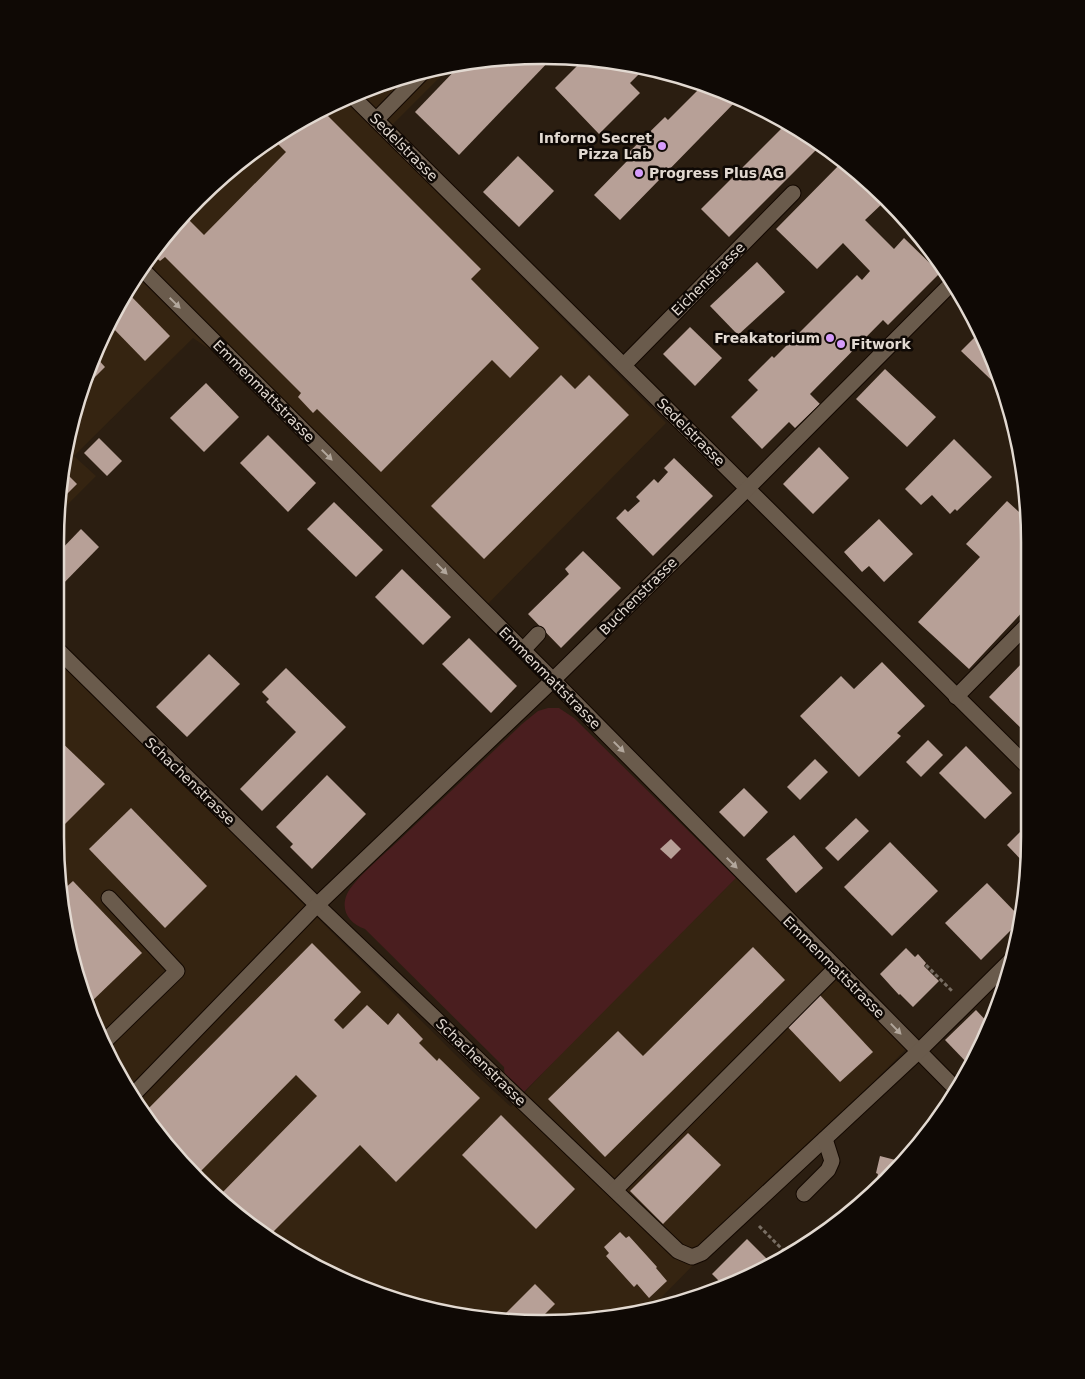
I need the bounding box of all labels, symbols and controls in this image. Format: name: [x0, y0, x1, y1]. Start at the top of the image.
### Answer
street label: Sedelstrasse: [367, 110, 441, 184]
place label: Inforno Secret Pizza Lab: [539, 130, 652, 162]
marker: Inforno Secret Pizza Lab: [656, 140, 668, 152]
place label: Progress Plus AG: [649, 165, 784, 181]
marker: Progress Plus AG: [633, 167, 645, 179]
street label: Eichenstrasse: [668, 239, 748, 319]
one-way arrow: [169, 297, 181, 309]
place label: Freakatorium: [714, 330, 820, 346]
marker: Freakatorium: [824, 332, 836, 344]
place label: Fitwork: [851, 336, 912, 352]
street label: Emmenmattstrasse: [210, 337, 318, 445]
marker: Fitwork: [835, 338, 847, 350]
street label: Sedelstrasse: [654, 395, 728, 469]
one-way arrow: [321, 448, 333, 460]
street label: Buchenstrasse: [596, 554, 680, 638]
one-way arrow: [436, 563, 448, 575]
street label: Emmenmattstrasse: [496, 624, 604, 732]
street label: Schachenstrasse: [142, 734, 238, 828]
one-way arrow: [613, 741, 625, 753]
one-way arrow: [726, 857, 738, 869]
street label: Emmenmattstrasse: [780, 913, 888, 1021]
street label: Schachenstrasse: [433, 1015, 529, 1109]
one-way arrow: [889, 1023, 901, 1035]

